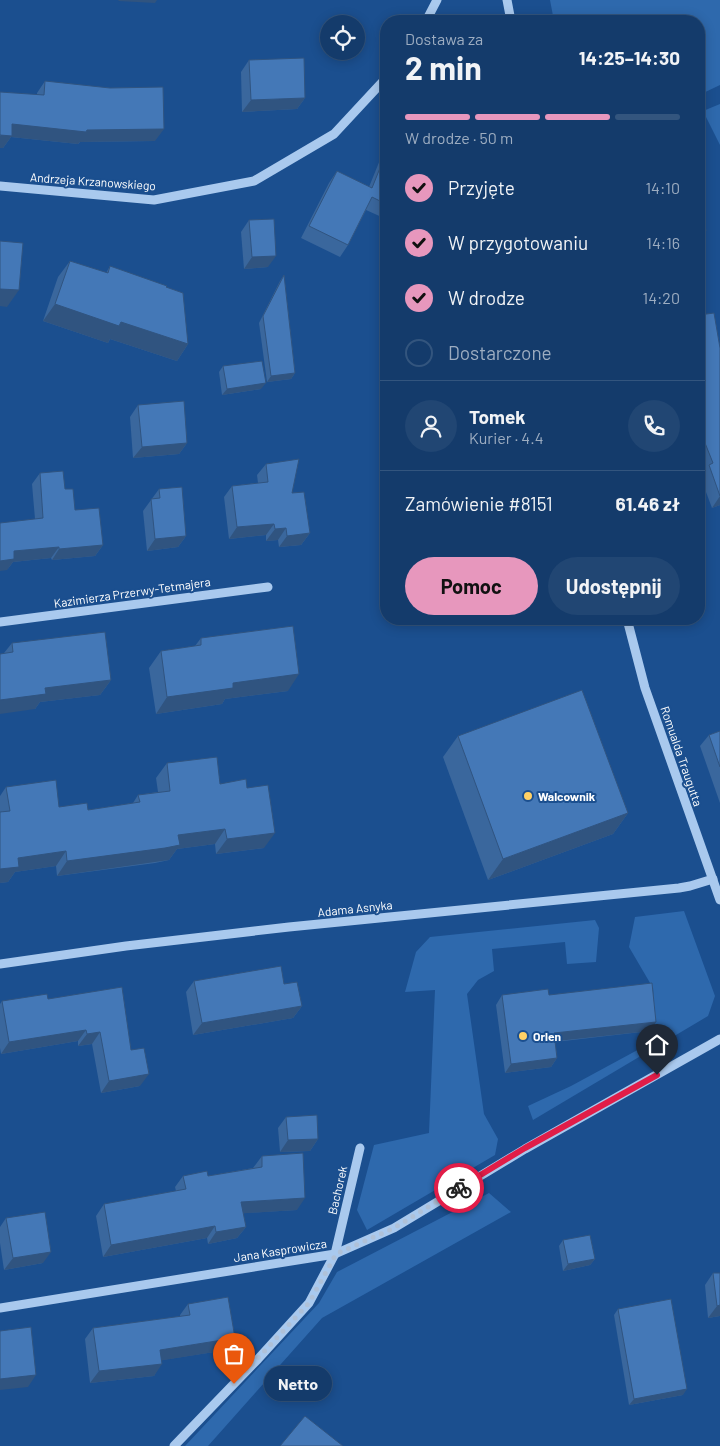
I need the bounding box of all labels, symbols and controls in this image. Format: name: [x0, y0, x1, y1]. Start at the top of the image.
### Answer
map controls: [320, 15, 365, 60]
button: locate: [320, 15, 365, 60]
text: Dostawa za: [405, 29, 483, 48]
text: 14:25–14:30: [579, 46, 680, 69]
text: 2 min: [405, 48, 482, 86]
text: W drodze · 50 m: [405, 128, 513, 147]
street label: Andrzeja Krzanowskiego: [30, 170, 156, 192]
icon: check: [405, 174, 433, 202]
text: Przyjęte: [448, 176, 515, 199]
text: 14:10: [646, 178, 680, 197]
icon: check: [405, 229, 433, 257]
text: W przygotowaniu: [448, 231, 588, 254]
text: 14:16: [646, 233, 680, 252]
icon: check: [405, 284, 433, 312]
text: W drodze: [448, 286, 525, 309]
text: 14:20: [643, 288, 680, 307]
text: Dostarczone: [448, 341, 552, 364]
button: person: [405, 400, 457, 452]
button: phone: [628, 400, 680, 452]
text: Tomek: [469, 405, 525, 428]
text: Kurier · 4.4: [469, 428, 543, 447]
text: Zamówienie #8151: [405, 492, 553, 515]
text: 61.46 zł: [616, 492, 680, 515]
button: Pomoc: [405, 557, 538, 615]
button: Udostępnij: [548, 557, 680, 615]
street label: Kazimierza Przerwy-Tetmajera: [53, 574, 211, 610]
street label: Romualda Traugutta: [658, 704, 706, 808]
place label: Walcownik: [538, 789, 596, 803]
marker: Walcownik: [522, 790, 534, 802]
street label: Adama Asnyka: [317, 897, 393, 919]
pin: [636, 1024, 678, 1075]
place label: Orlen: [533, 1029, 561, 1043]
marker: Orlen: [517, 1030, 529, 1042]
icon: home: [643, 1031, 671, 1059]
courier: [434, 1163, 484, 1213]
street label: Bachorek: [325, 1164, 349, 1216]
icon: bike: [445, 1174, 473, 1202]
street label: Jana Kasprowicza: [232, 1236, 328, 1264]
pin: [213, 1333, 255, 1384]
icon: bag: [220, 1340, 248, 1368]
callout: Netto: [264, 1366, 332, 1402]
text: Netto: [278, 1374, 318, 1393]

